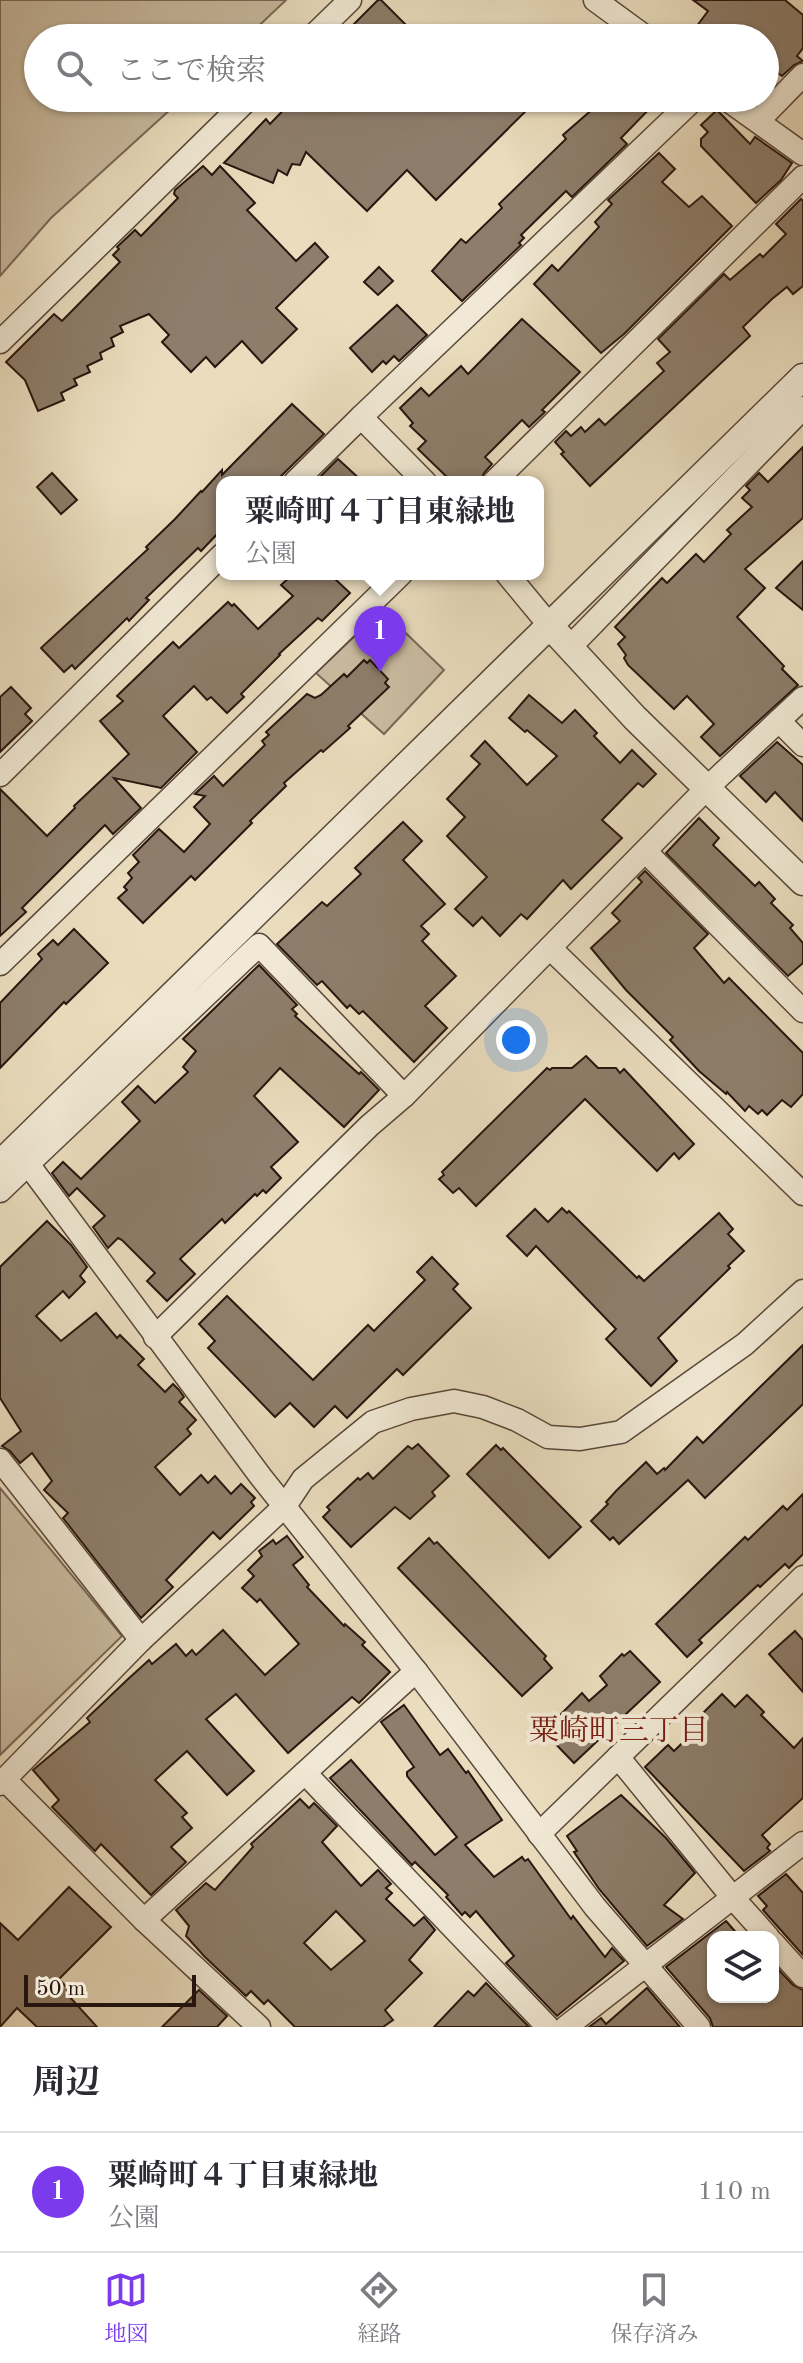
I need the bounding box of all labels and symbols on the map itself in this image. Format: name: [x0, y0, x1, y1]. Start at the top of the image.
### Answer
pin: 1: [354, 606, 406, 672]
your location: [496, 1020, 536, 1060]
district label: 粟崎町三丁目: [529, 1714, 709, 1747]
scale bar: [24, 1971, 196, 2007]

